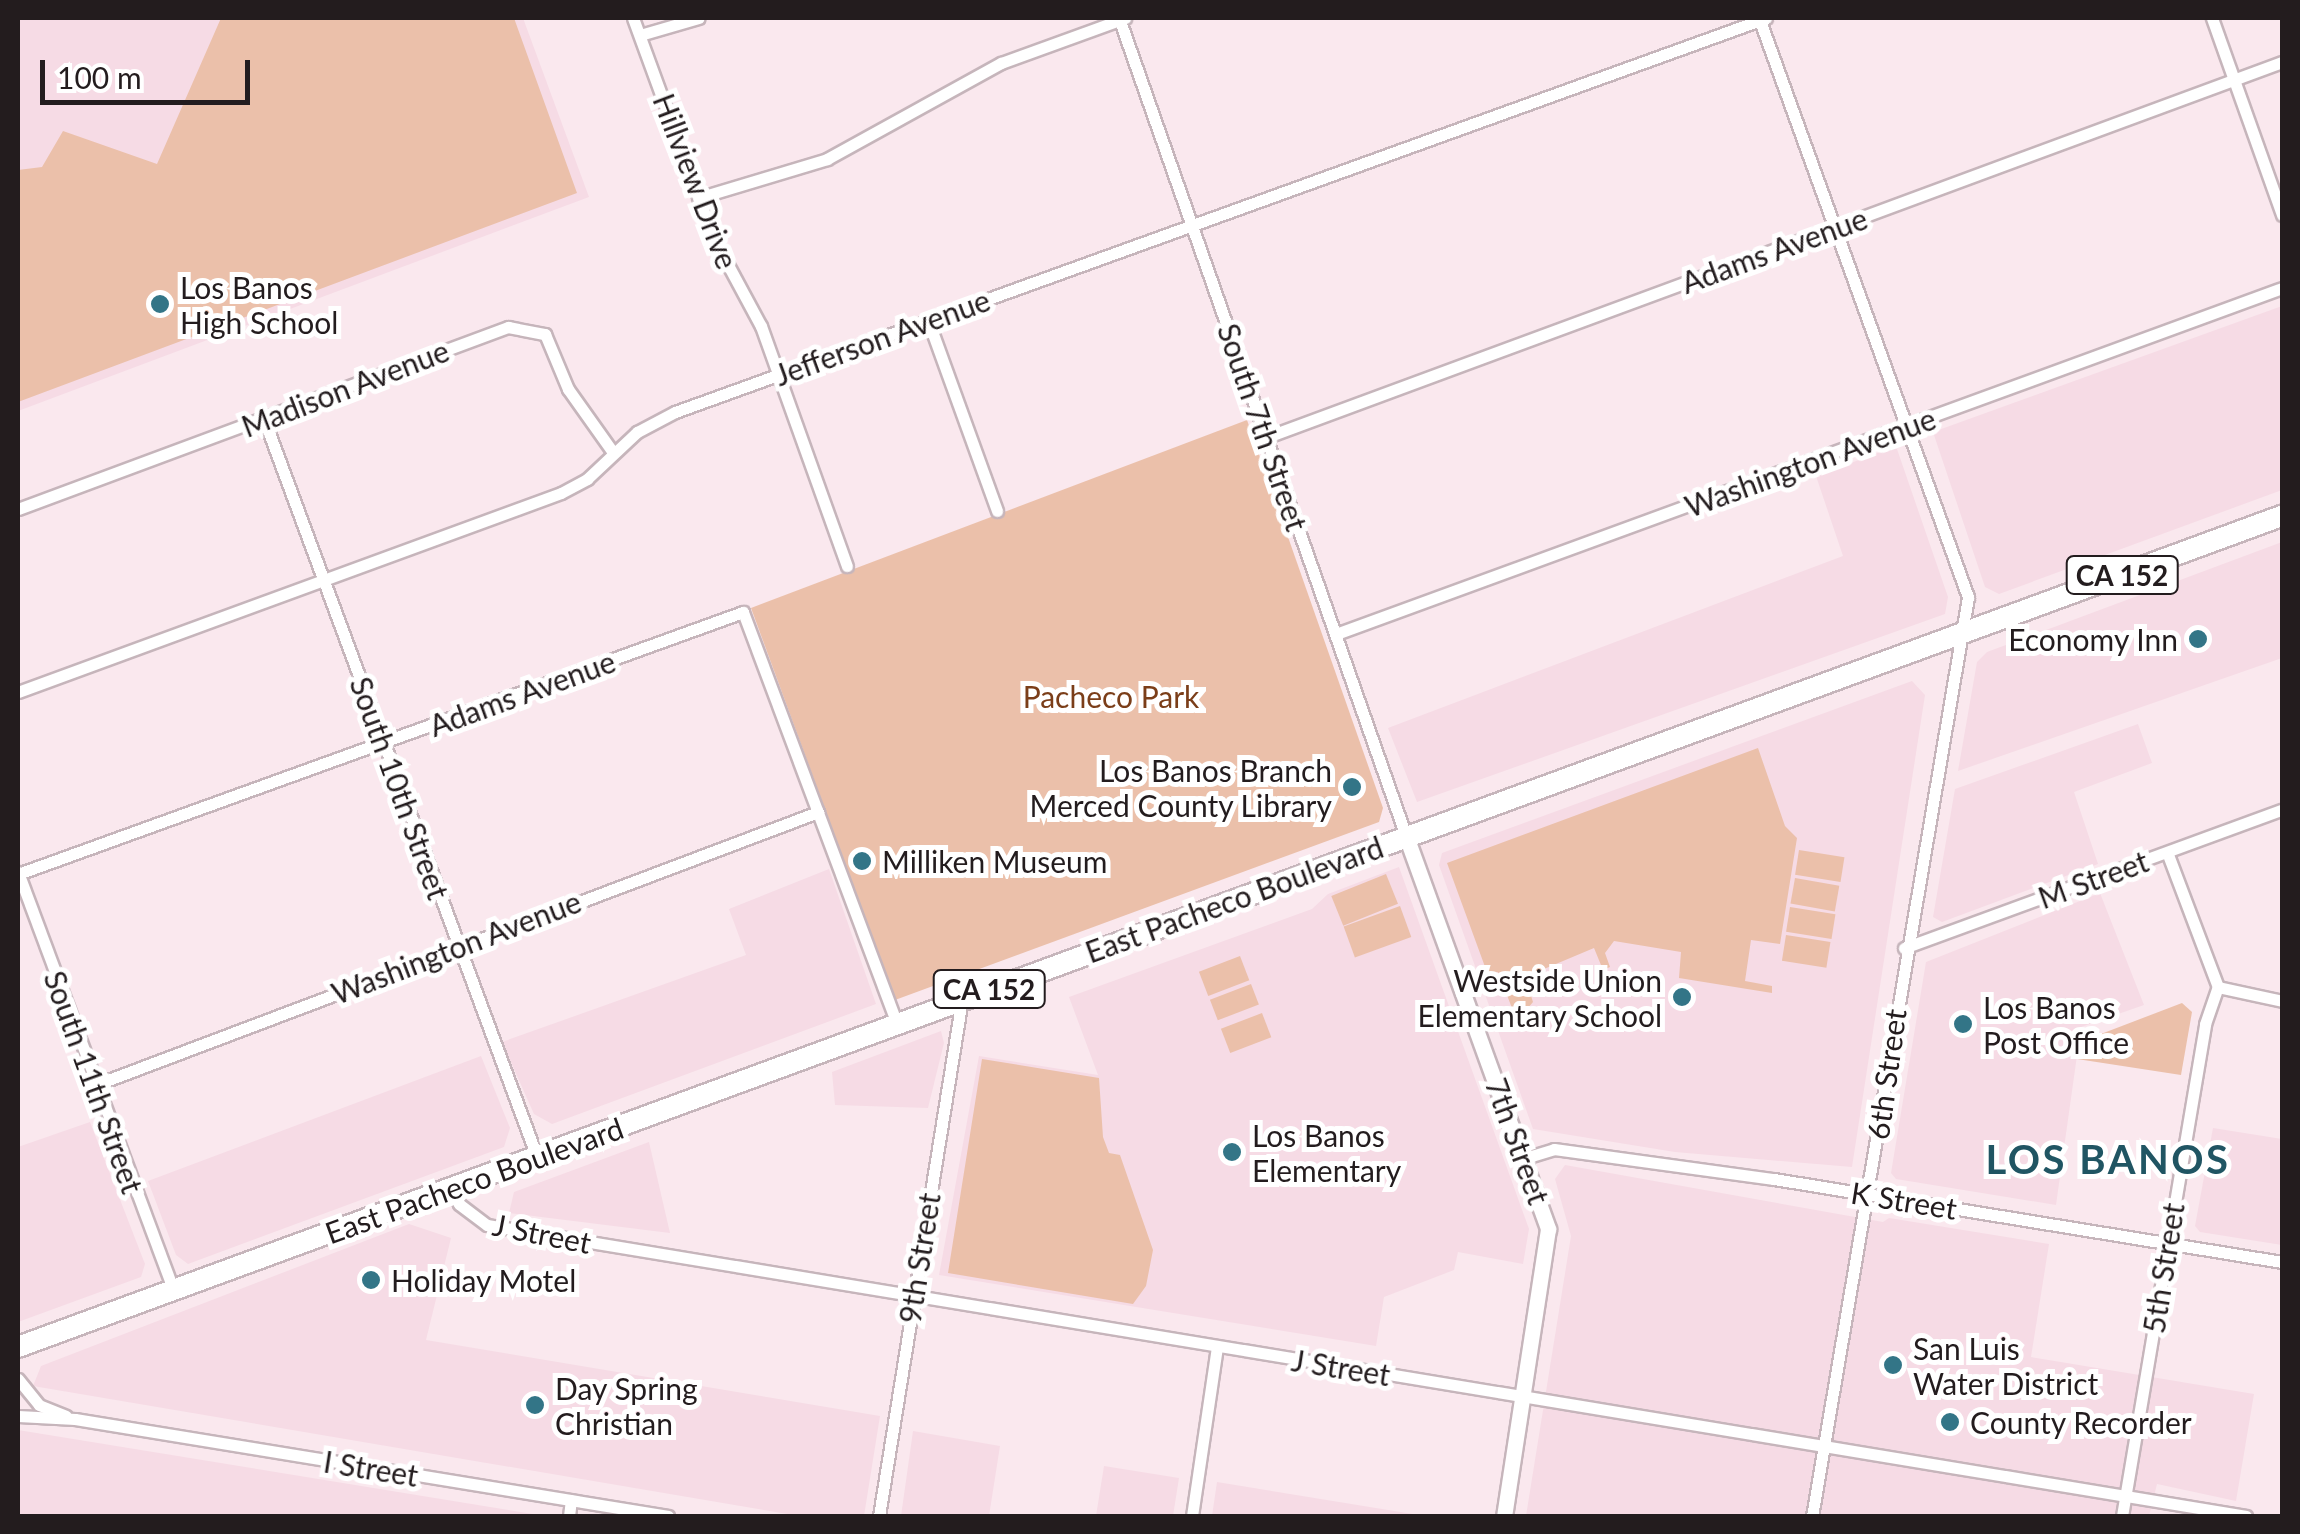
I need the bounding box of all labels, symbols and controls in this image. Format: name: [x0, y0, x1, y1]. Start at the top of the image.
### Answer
scale bar: [45, 40, 255, 102]
text: 100 m: [57, 59, 142, 95]
street label: Hillview Drive: [646, 88, 746, 274]
street label: Adams Avenue: [1676, 200, 1872, 300]
place label: Los Banos High School: [180, 269, 338, 340]
street label: Jefferson Avenue: [769, 281, 995, 393]
marker: Los Banos High School: [149, 293, 171, 315]
street label: South 7th Street: [1211, 319, 1315, 535]
street label: Madison Avenue: [236, 332, 454, 444]
street label: Washington Avenue: [1679, 400, 1941, 524]
road number: CA 152: [2064, 552, 2180, 598]
place label: Economy Inn: [2007, 621, 2178, 657]
marker: Economy Inn: [2187, 628, 2209, 650]
street label: Adams Avenue: [424, 643, 620, 743]
street label: South 10th Street: [343, 672, 457, 904]
park label: Pacheco Park: [1023, 678, 1199, 714]
place label: Los Banos Branch Merced County Library: [1029, 752, 1332, 822]
marker: Los Banos Branch Merced County Library: [1341, 776, 1363, 798]
street label: East Pacheco Boulevard: [1080, 828, 1388, 970]
place label: Milliken Museum: [882, 843, 1107, 879]
street label: M Street: [2033, 843, 2153, 915]
marker: Milliken Museum: [851, 850, 873, 872]
street label: Washington Avenue: [326, 883, 586, 1011]
place label: Westside Union Elementary School: [1417, 962, 1662, 1032]
street label: South 11th Street: [37, 966, 151, 1198]
road number: CA 152: [932, 966, 1046, 1012]
marker: Westside Union Elementary School: [1671, 986, 1693, 1008]
place label: Los Banos Post Office: [1983, 989, 2129, 1060]
street label: 6th Street: [1859, 1006, 1913, 1142]
marker: Los Banos Post Office: [1952, 1013, 1974, 1035]
street label: 7th Street: [1479, 1073, 1557, 1209]
street label: East Pacheco Boulevard: [320, 1109, 628, 1251]
place label: Los Banos Elementary: [1252, 1117, 1401, 1188]
district label: LOS BANOS: [1986, 1135, 2230, 1183]
marker: Los Banos Elementary: [1221, 1141, 1243, 1163]
street label: K Street: [1849, 1174, 1959, 1226]
street label: 9th Street: [891, 1190, 947, 1326]
street label: 5th Street: [2135, 1200, 2191, 1336]
street label: J Street: [490, 1206, 594, 1260]
place label: Holiday Motel: [391, 1262, 577, 1298]
marker: Holiday Motel: [360, 1269, 382, 1291]
place label: San Luis Water District: [1913, 1330, 2099, 1400]
street label: J Street: [1289, 1341, 1393, 1393]
marker: San Luis Water District: [1882, 1354, 1904, 1376]
place label: Day Spring Christian: [555, 1370, 698, 1440]
marker: Day Spring Christian: [524, 1394, 546, 1416]
place label: County Recorder: [1970, 1404, 2193, 1440]
marker: County Recorder: [1939, 1411, 1961, 1433]
street label: I Street: [321, 1443, 421, 1493]

